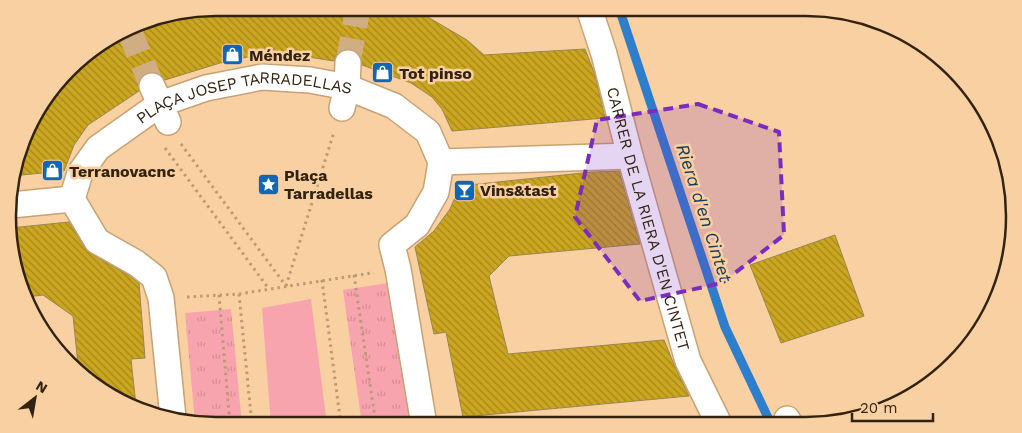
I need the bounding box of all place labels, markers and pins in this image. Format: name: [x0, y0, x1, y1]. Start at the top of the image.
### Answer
shop icon: Méndez: [221, 43, 245, 67]
place label: Méndez: [249, 46, 310, 65]
shop icon: Tot pinso: [371, 61, 395, 85]
place label: Tot pinso: [399, 64, 472, 83]
shop icon: Terranovacnc: [41, 159, 65, 183]
place label: Terranovacnc: [69, 162, 176, 181]
place label: Plaça Tarradellas: [284, 166, 373, 203]
place icon: Plaça Tarradellas: [256, 172, 280, 196]
bar icon: Vins&tast: [452, 178, 476, 202]
place label: Vins&tast: [480, 181, 556, 200]

